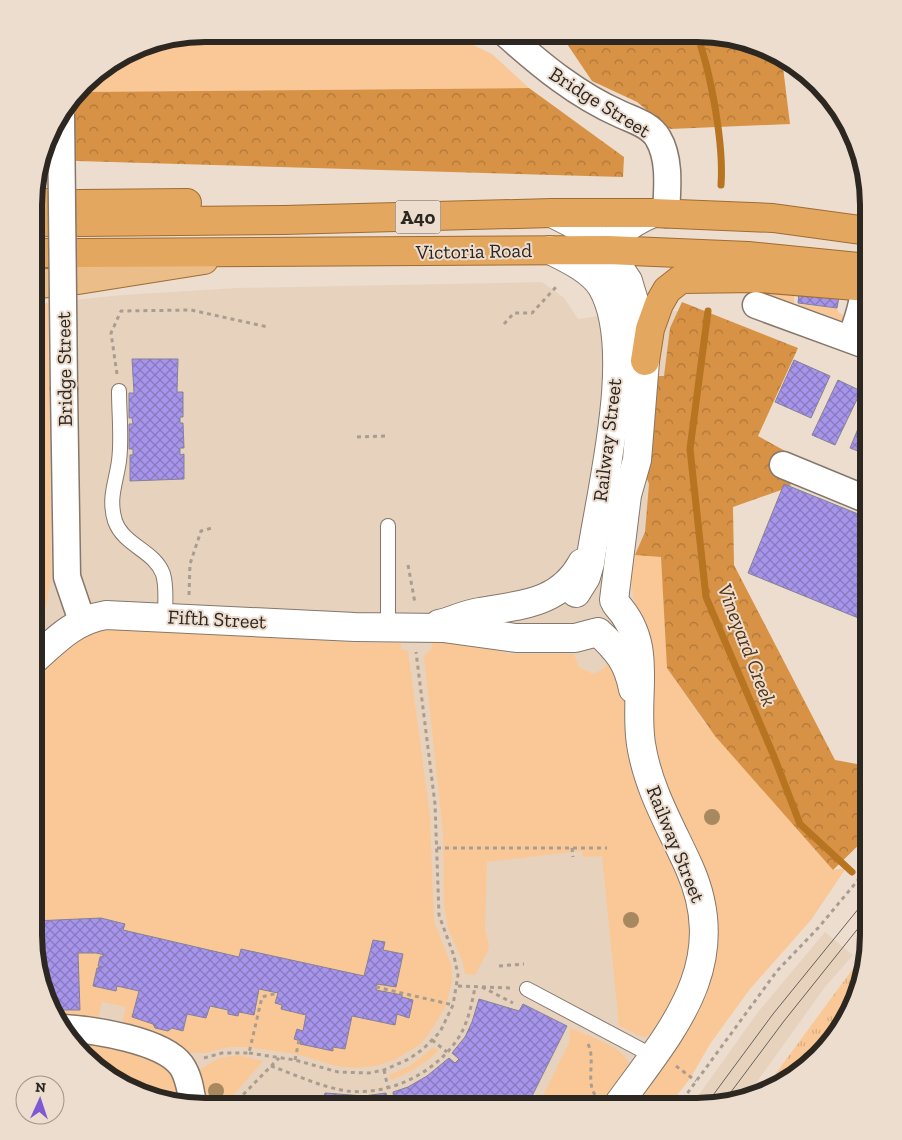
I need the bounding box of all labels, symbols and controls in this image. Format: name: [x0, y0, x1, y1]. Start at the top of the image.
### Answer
street label: Bridge Street: [545, 61, 655, 143]
road number: A40: [396, 200, 440, 233]
street label: Victoria Road: [415, 238, 532, 264]
street label: Bridge Street: [51, 311, 77, 427]
street label: Railway Street: [588, 376, 627, 503]
water label: Vineyard Creek: [713, 580, 782, 710]
street label: Fifth Street: [167, 604, 268, 634]
street label: Railway Street: [642, 782, 711, 907]
north arrow: [15, 1075, 65, 1125]
text: N: [35, 1079, 47, 1096]

